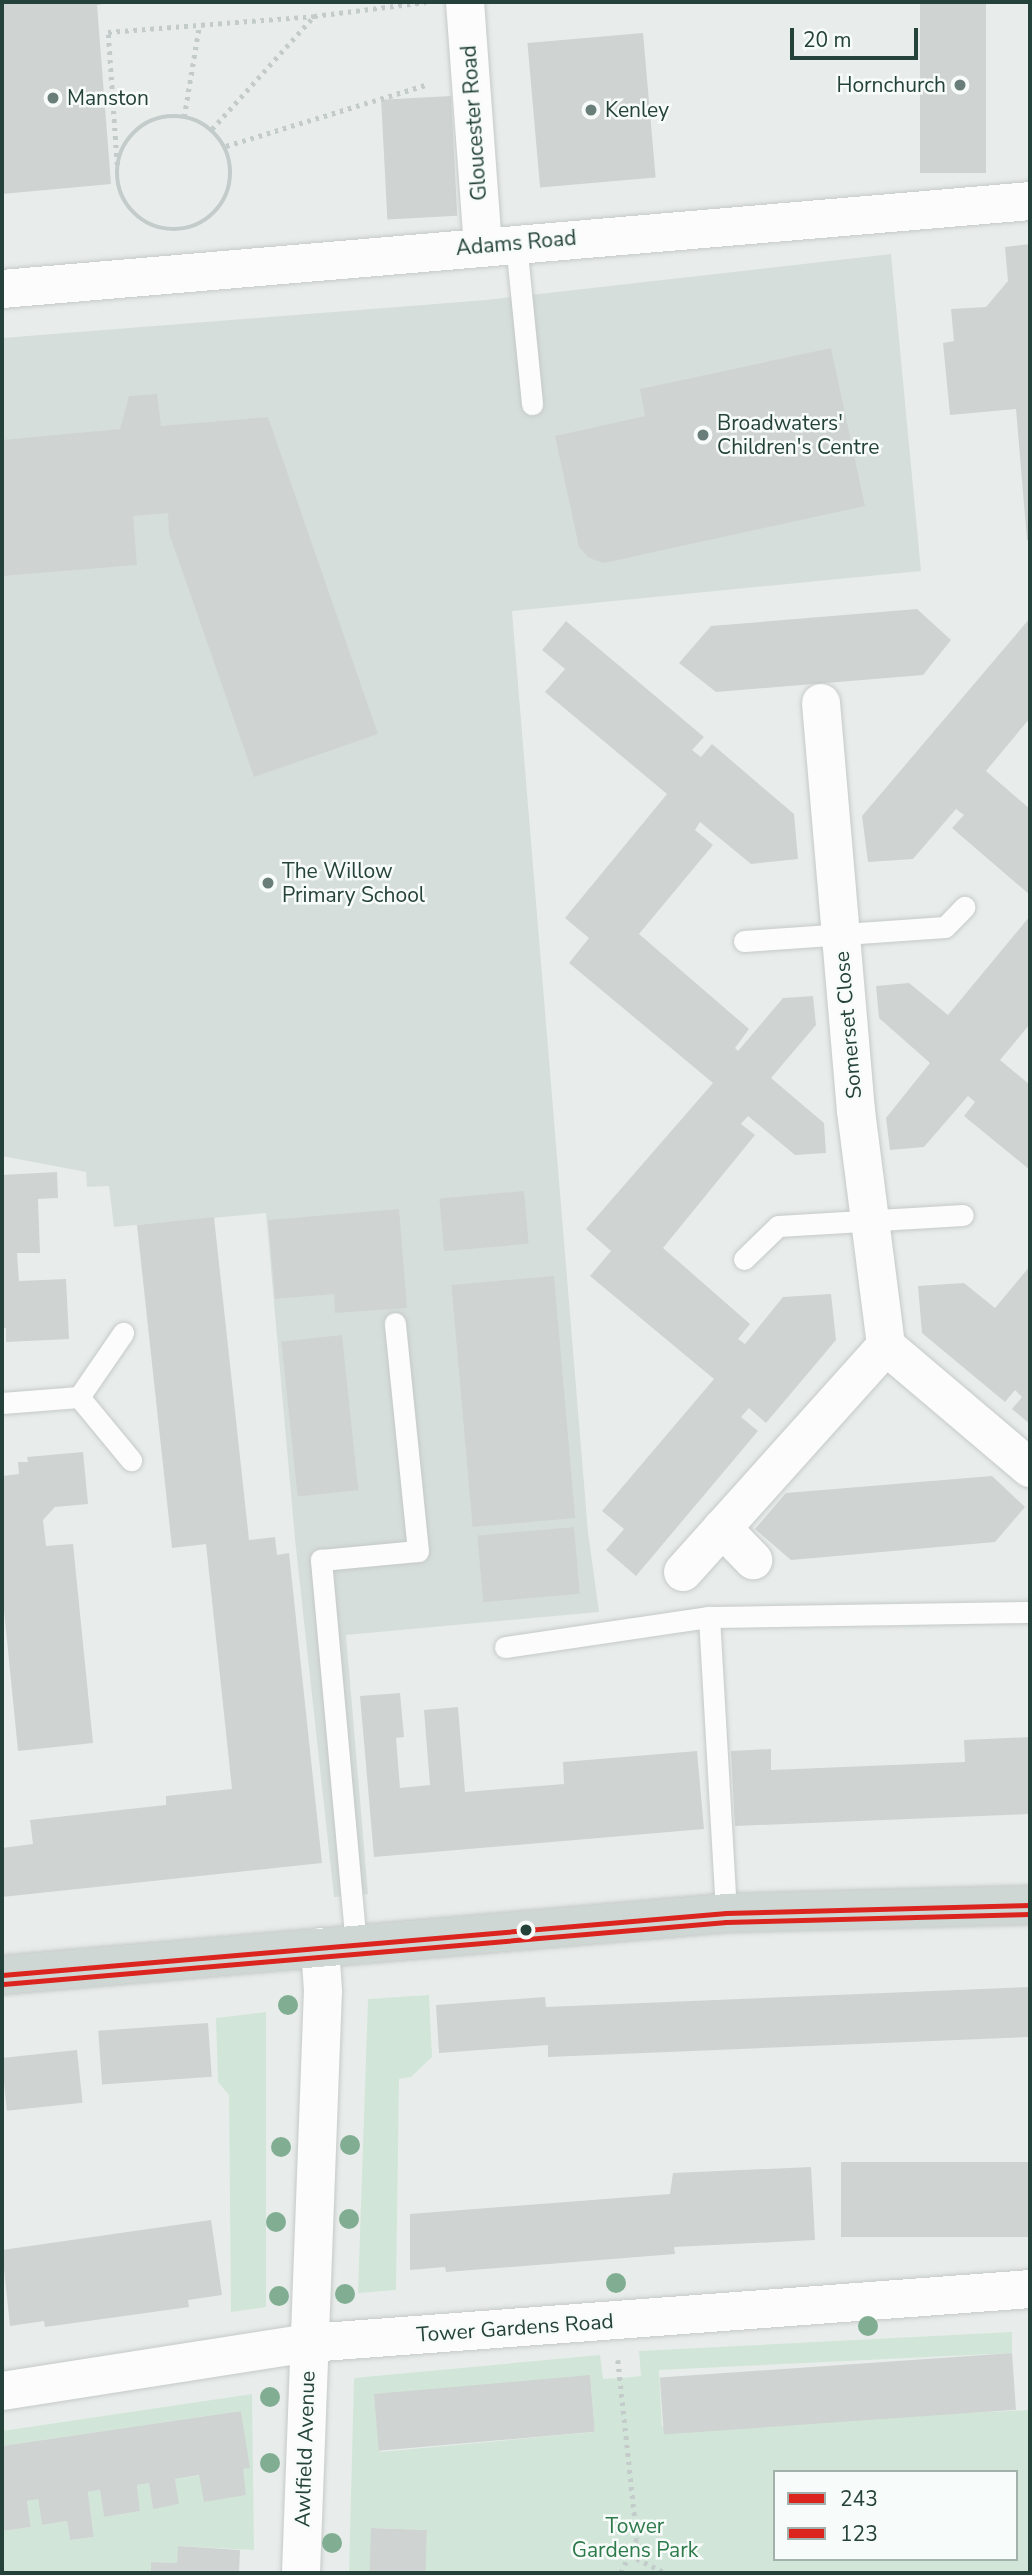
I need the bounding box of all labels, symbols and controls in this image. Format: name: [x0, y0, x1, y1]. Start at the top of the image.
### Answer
scale bar: [794, 14, 922, 58]
text: 20 m: [803, 26, 852, 54]
street label: Gloucester Road: [456, 44, 492, 202]
place label: Hornchurch: [836, 72, 946, 98]
marker: Hornchurch: [952, 77, 968, 93]
place label: Manston: [67, 85, 149, 111]
marker: Manston: [45, 90, 61, 106]
place label: Kenley: [605, 97, 669, 123]
marker: Kenley: [583, 102, 599, 118]
street label: Adams Road: [455, 225, 577, 261]
place label: Broadwaters' Children's Centre: [717, 410, 879, 460]
marker: Broadwaters' Children's Centre: [695, 427, 711, 443]
place label: The Willow Primary School: [282, 858, 425, 908]
marker: The Willow Primary School: [260, 875, 276, 891]
street label: Somerset Close: [829, 950, 867, 1100]
unlabelled marker: [519, 1923, 533, 1937]
street label: Tower Gardens Road: [416, 2309, 614, 2347]
street label: Awlfield Avenue: [290, 2370, 320, 2528]
legend: [773, 2470, 1018, 2561]
text: 243: [840, 2485, 878, 2513]
park label: Tower Gardens Park: [572, 2513, 698, 2563]
text: 123: [840, 2520, 878, 2548]

